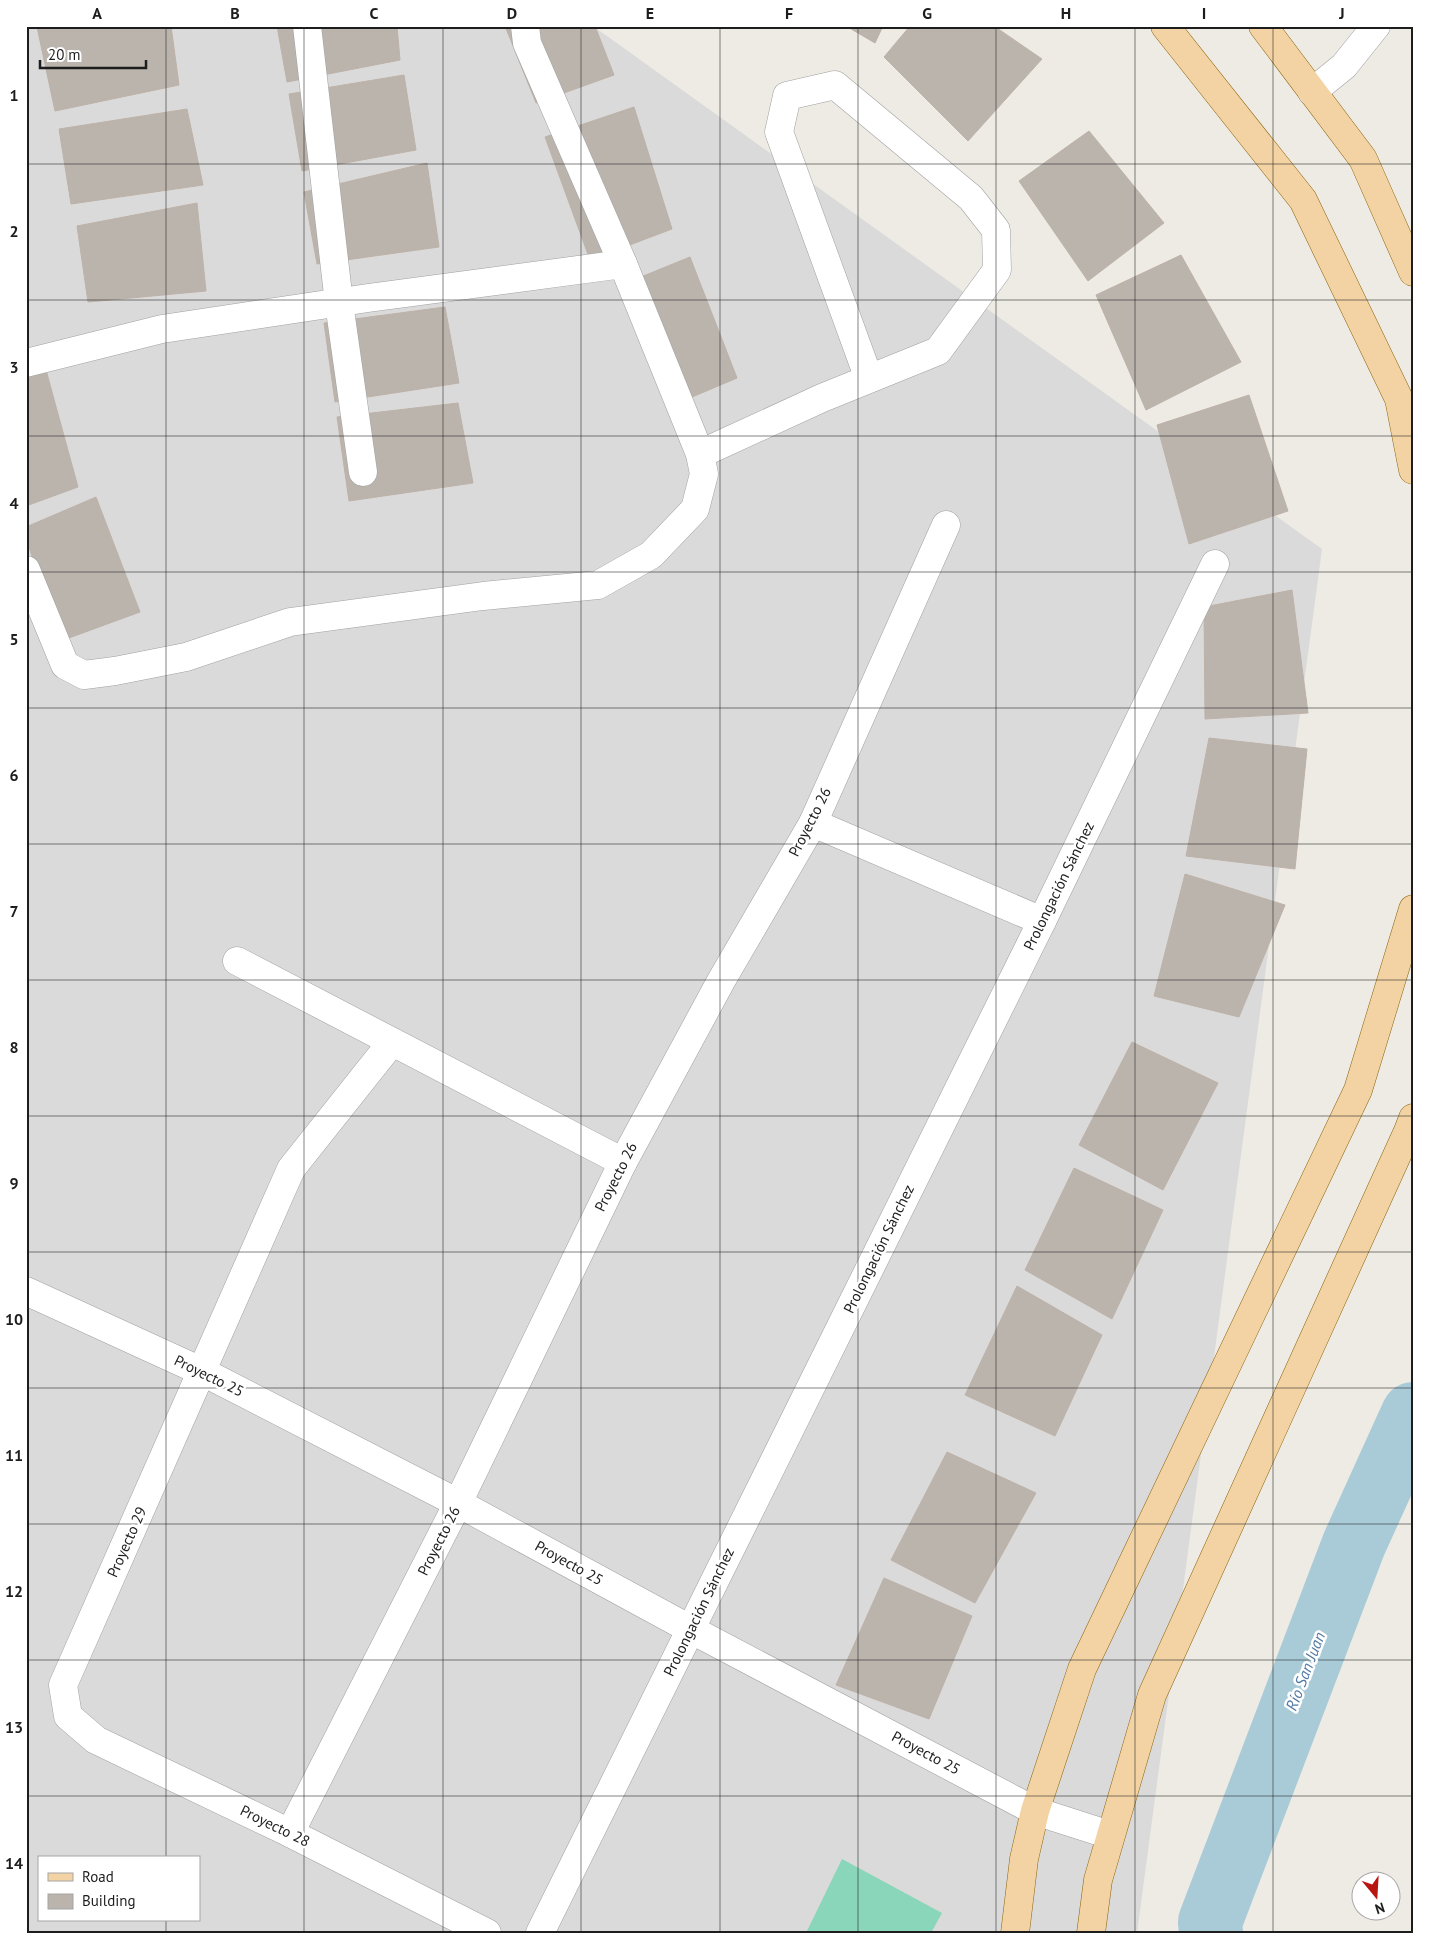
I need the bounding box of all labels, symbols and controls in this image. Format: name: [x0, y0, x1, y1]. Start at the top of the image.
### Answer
text: A: [92, 3, 102, 23]
text: B: [230, 3, 240, 23]
text: C: [370, 3, 379, 23]
text: D: [507, 3, 517, 23]
text: E: [646, 3, 654, 23]
text: F: [785, 3, 793, 23]
text: G: [922, 3, 932, 23]
text: H: [1061, 3, 1071, 23]
text: I: [1202, 3, 1206, 23]
text: J: [1338, 3, 1345, 23]
scale bar: [40, 38, 146, 70]
text: 20 m: [48, 45, 81, 64]
text: 1: [9, 85, 19, 105]
text: 2: [9, 221, 19, 241]
text: 3: [9, 357, 19, 377]
text: 4: [9, 493, 19, 513]
text: 5: [9, 629, 19, 649]
text: 6: [9, 765, 19, 785]
street label: Proyecto 26: [784, 784, 835, 860]
street label: Prolongación Sánchez: [1019, 818, 1098, 953]
text: 7: [9, 901, 19, 921]
text: 8: [9, 1037, 19, 1057]
street label: Proyecto 26: [590, 1139, 641, 1215]
text: 9: [9, 1173, 19, 1193]
street label: Prolongación Sánchez: [839, 1181, 918, 1316]
text: 10: [5, 1309, 23, 1329]
street label: Proyecto 25: [171, 1351, 247, 1401]
text: 11: [5, 1445, 23, 1465]
street label: Proyecto 26: [413, 1503, 464, 1579]
street label: Proyecto 29: [103, 1504, 151, 1580]
street label: Proyecto 25: [532, 1536, 607, 1589]
street label: Prolongación Sánchez: [659, 1544, 738, 1679]
text: 12: [5, 1581, 23, 1601]
water label: Río San Juan: [1281, 1629, 1329, 1713]
text: 13: [5, 1717, 23, 1737]
street label: Proyecto 25: [889, 1727, 964, 1779]
street label: Proyecto 28: [237, 1801, 313, 1851]
text: 14: [5, 1853, 23, 1873]
legend: [38, 1856, 200, 1922]
text: Road: [82, 1867, 114, 1886]
north arrow: [1352, 1872, 1402, 1922]
text: Building: [82, 1891, 136, 1910]
text: N: [1373, 1898, 1387, 1918]

